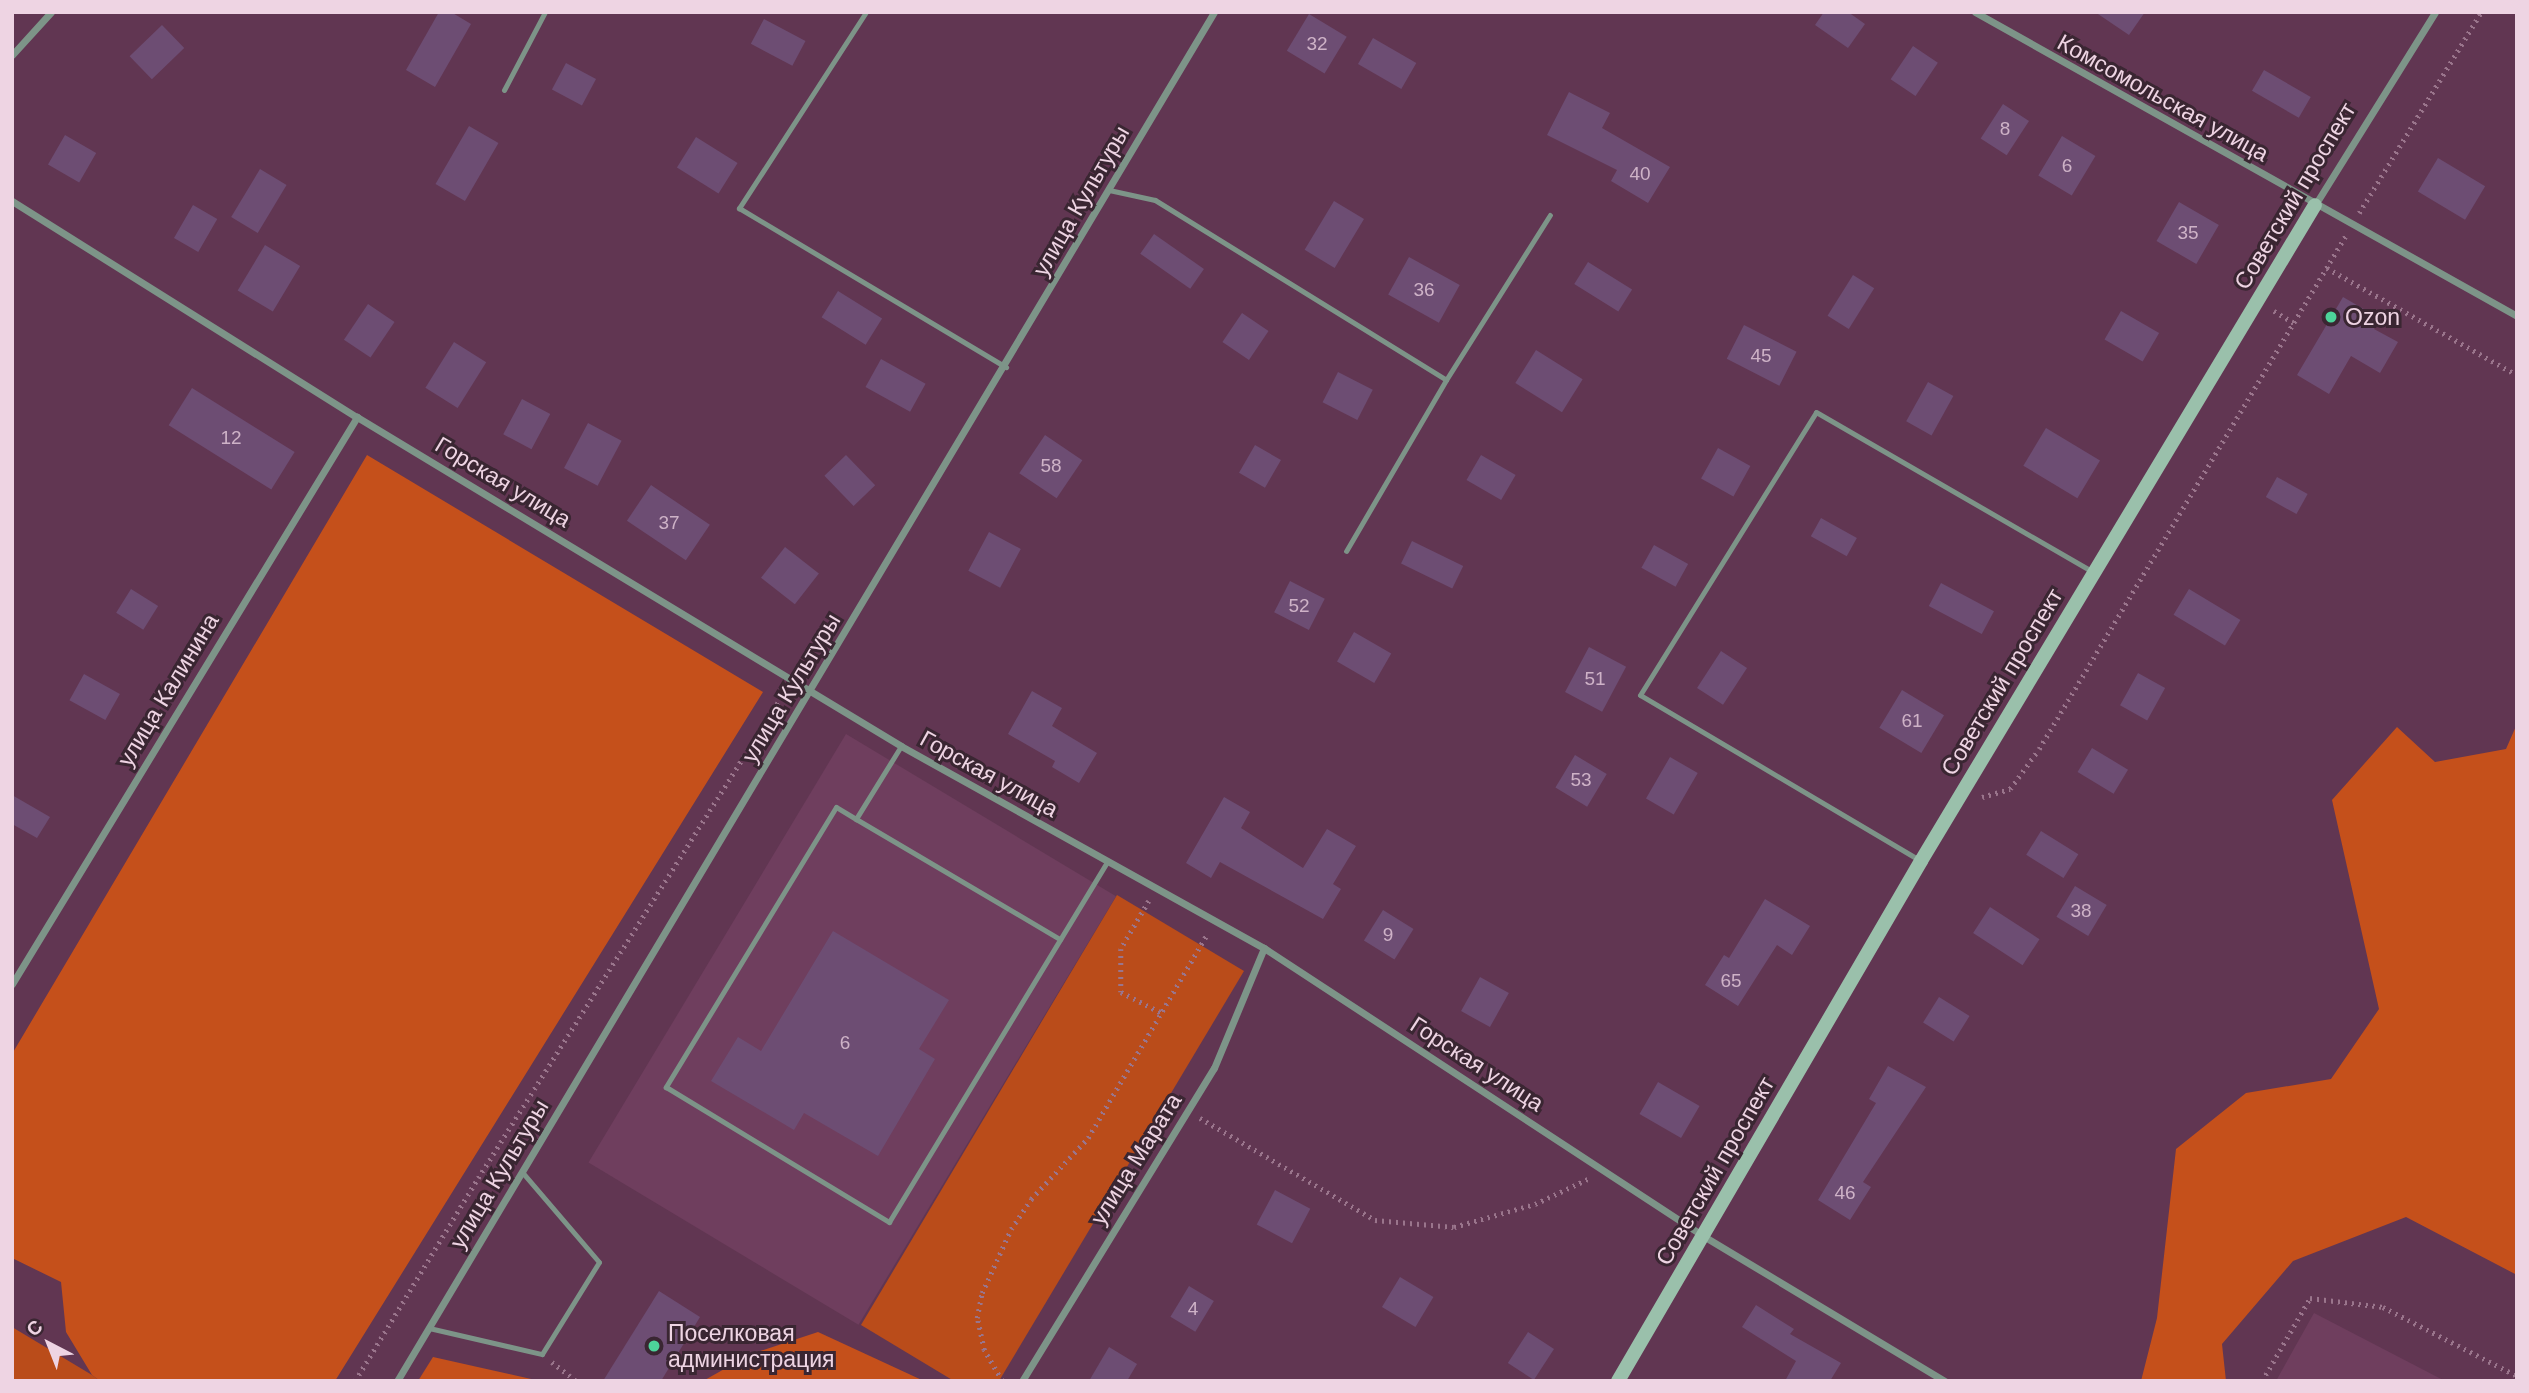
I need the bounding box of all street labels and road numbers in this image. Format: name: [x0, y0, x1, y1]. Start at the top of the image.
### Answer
street label: Комсомольская улица: [2053, 28, 2273, 168]
street label: Советский проспект: [2228, 98, 2362, 294]
street label: улица Культуры: [1027, 121, 1135, 281]
street label: Горская улица: [430, 431, 576, 533]
street label: Советский проспект: [1935, 584, 2069, 780]
street label: улица Культуры: [736, 608, 846, 768]
street label: улица Калинина: [112, 609, 224, 771]
street label: Горская улица: [915, 725, 1063, 823]
street label: Горская улица: [1405, 1011, 1549, 1117]
street label: Советский проспект: [1650, 1072, 1780, 1270]
street label: улица Марата: [1085, 1088, 1187, 1230]
street label: улица Культуры: [444, 1094, 554, 1254]

